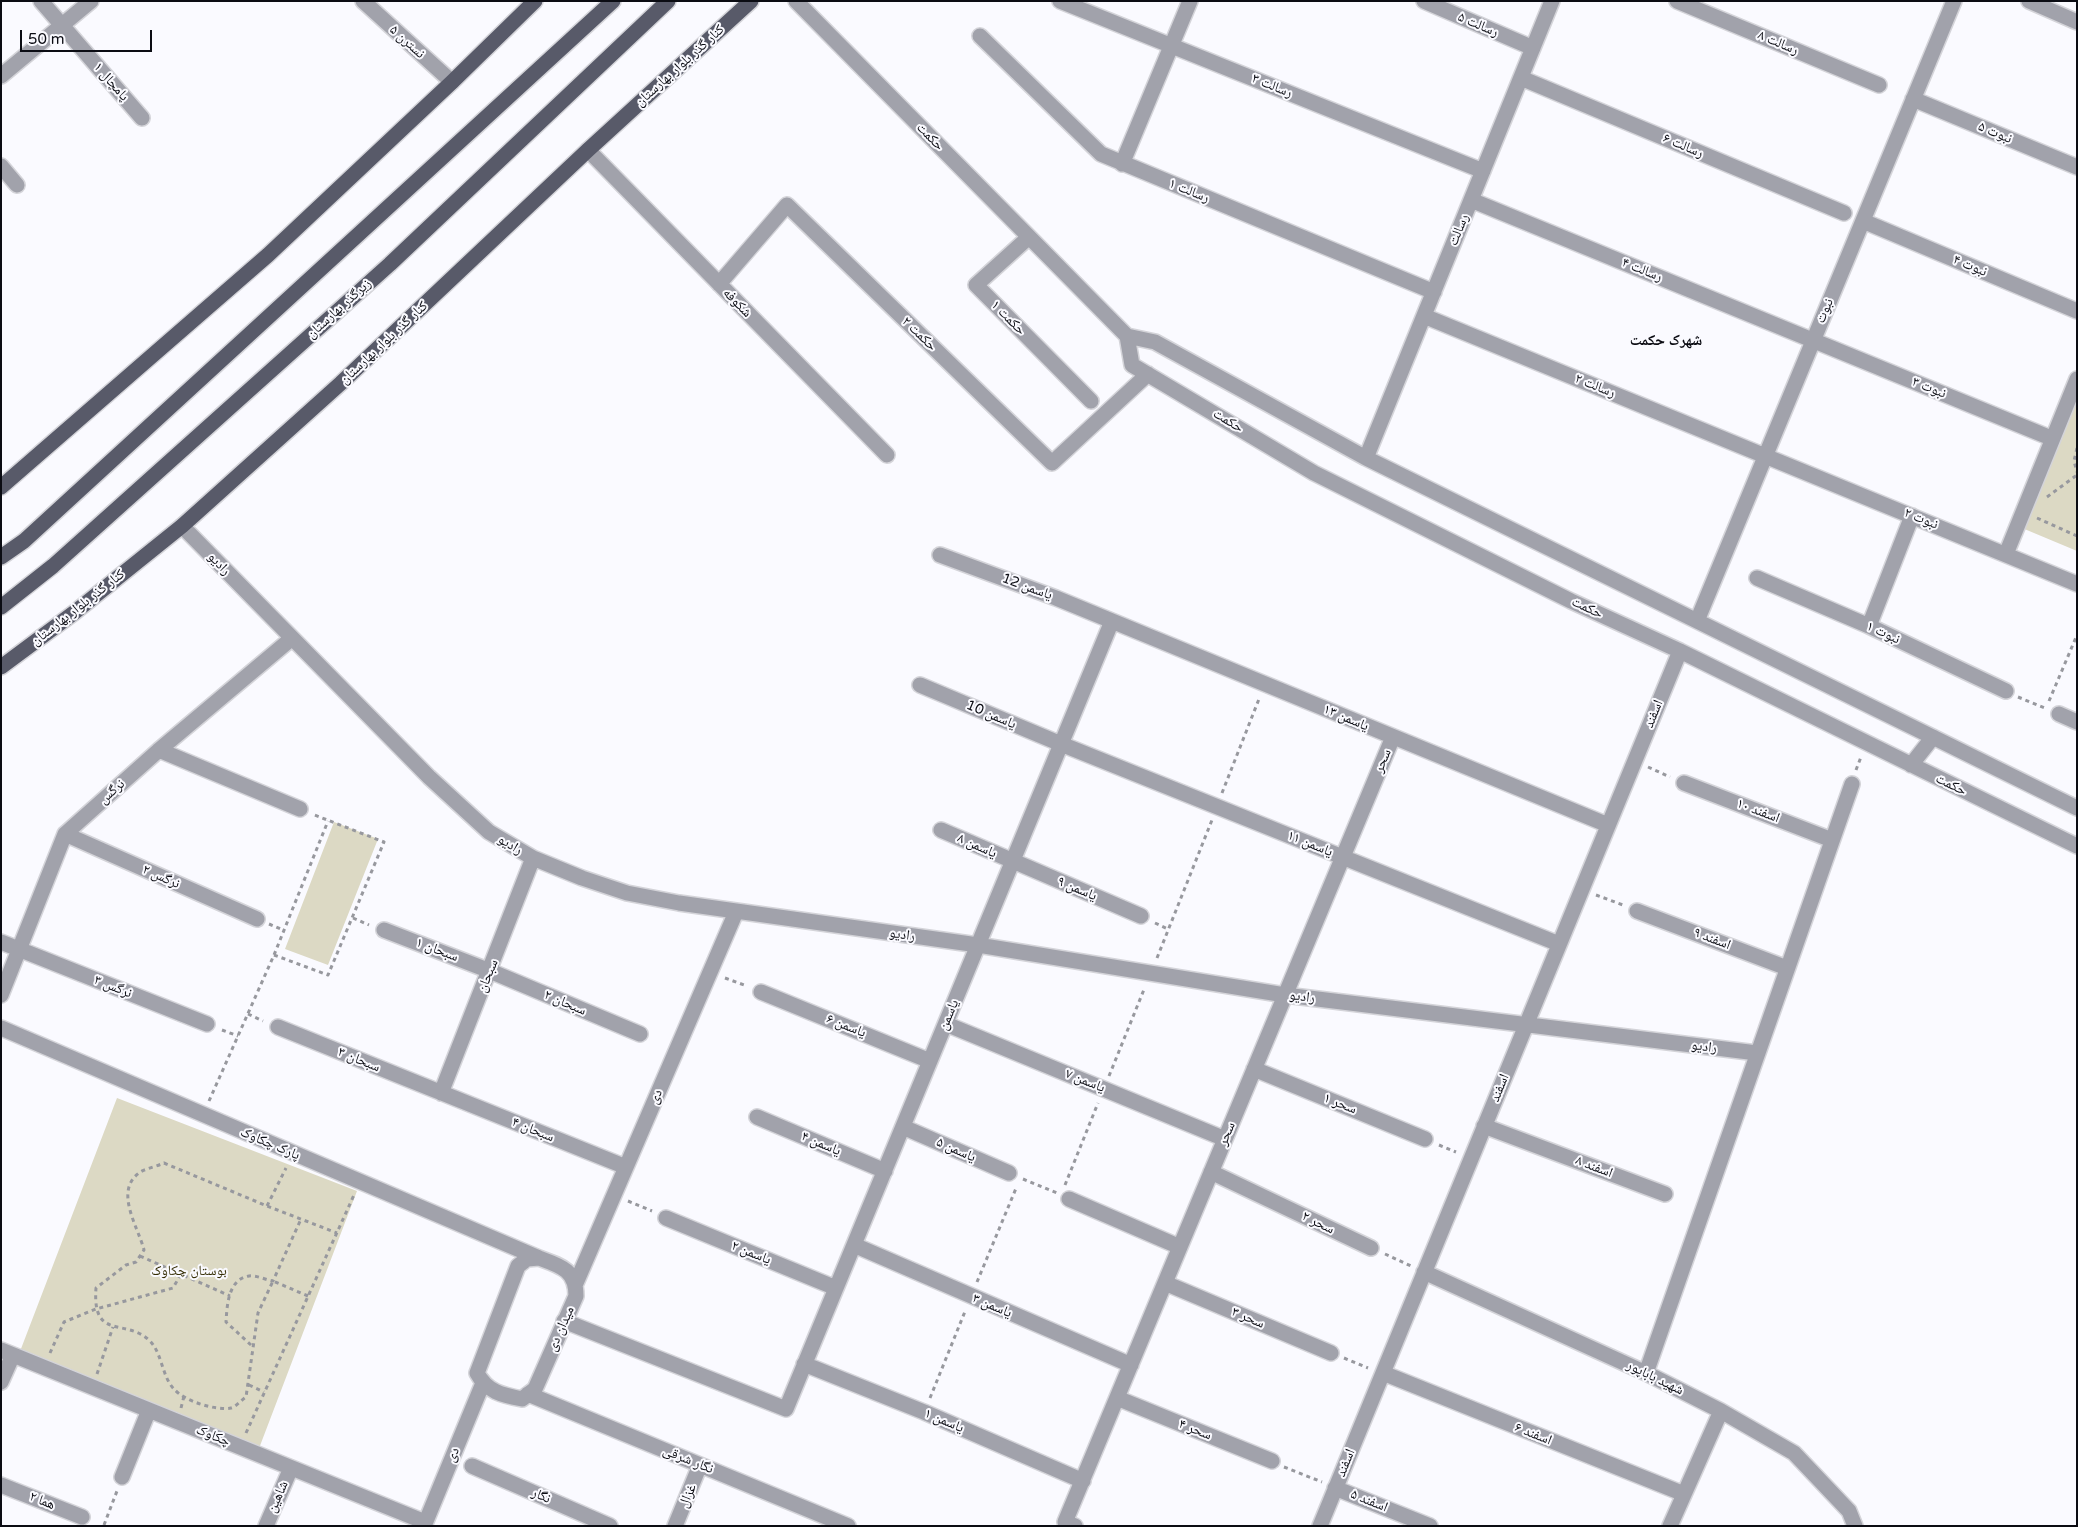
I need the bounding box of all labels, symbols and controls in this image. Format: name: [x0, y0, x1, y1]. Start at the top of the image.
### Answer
street label: رسالت ۵: [1455, 9, 1501, 41]
scale bar: [22, 20, 155, 52]
street label: نسترن ۵: [386, 22, 428, 62]
street label: کنار گذر بلوار بهارستان: [632, 22, 728, 110]
street label: رسالت ۸: [1755, 27, 1801, 59]
text: 50 m: [28, 30, 65, 48]
street label: پامچال ۱: [90, 59, 132, 105]
street label: رسالت ۳: [1249, 70, 1295, 102]
street label: نبوت ۵: [1976, 118, 2014, 148]
street label: حکمت: [913, 120, 947, 154]
street label: رسالت ۶: [1660, 130, 1706, 162]
street label: رسالت ۱: [1166, 175, 1212, 207]
street label: رسالت: [1445, 212, 1473, 248]
street label: نبوت ۴: [1951, 251, 1989, 281]
street label: رسالت ۴: [1619, 254, 1665, 286]
street label: زیرگذر بهارستان: [303, 275, 375, 343]
street label: شکوفه: [719, 285, 755, 321]
street label: نبوت: [1812, 296, 1838, 326]
street label: حکمت ۱: [987, 297, 1029, 339]
street label: کنار گذر بلوار بهارستان: [336, 298, 432, 388]
street label: حکمت ۲: [898, 313, 940, 355]
district label: شهرک حکمت: [1630, 332, 1702, 350]
street label: رسالت ۲: [1572, 370, 1618, 402]
street label: نبوت ۳: [1910, 374, 1948, 402]
street label: حکمت: [1210, 405, 1246, 437]
street label: نبوت ۲: [1902, 505, 1940, 533]
street label: رادیو: [204, 549, 234, 579]
street label: کنار گذر بلوار بهارستان: [28, 566, 128, 650]
street label: یاسمن 12: [999, 570, 1055, 604]
street label: حکمت: [1569, 594, 1605, 622]
street label: نبوت ۱: [1863, 618, 1903, 648]
street label: یاسمن 10: [963, 697, 1019, 733]
street label: اسفند: [1641, 698, 1667, 730]
street label: یاسمن ۱۳: [1321, 701, 1371, 735]
street label: سحر: [1371, 747, 1395, 775]
street label: حکمت: [1933, 770, 1969, 800]
street label: نرگس: [95, 776, 129, 808]
street label: اسفند ۱۰: [1734, 795, 1782, 827]
street label: یاسمن ۱۱: [1285, 827, 1335, 861]
street label: یاسمن ۸: [955, 830, 999, 862]
street label: رادیو: [495, 831, 525, 859]
street label: نرگس ۲: [140, 861, 182, 893]
street label: یاسمن ۹: [1055, 873, 1099, 905]
street label: اسفند ۹: [1691, 924, 1733, 954]
street label: رادیو: [888, 925, 916, 945]
street label: سبحان ۱: [413, 934, 461, 966]
street label: سبحان: [474, 957, 502, 995]
street label: نرگس ۳: [92, 972, 134, 1002]
street label: سبحان ۲: [541, 987, 589, 1019]
street label: رادیو: [1288, 987, 1316, 1007]
street label: یاسمن: [935, 997, 963, 1033]
street label: یاسمن ۶: [824, 1010, 868, 1042]
street label: رادیو: [1690, 1037, 1718, 1057]
street label: سبحان ۳: [335, 1044, 383, 1076]
street label: یاسمن ۷: [1063, 1065, 1107, 1097]
street label: اسفند: [1487, 1072, 1513, 1104]
street label: دی: [645, 1087, 667, 1107]
street label: سحر ۱: [1321, 1090, 1359, 1118]
street label: سبحان ۴: [509, 1114, 557, 1146]
street label: سحر: [1215, 1120, 1239, 1148]
street label: پارک چکاوک: [238, 1124, 302, 1164]
street label: یاسمن ۴: [799, 1128, 843, 1160]
street label: یاسمن ۵: [934, 1134, 978, 1166]
street label: اسفند ۸: [1573, 1152, 1615, 1182]
street label: سحر ۲: [1299, 1208, 1337, 1238]
street label: یاسمن ۲: [729, 1237, 773, 1269]
park label: بوستان چکاوک: [151, 1263, 227, 1279]
street label: یاسمن ۳: [970, 1290, 1014, 1322]
street label: میدان دی: [544, 1304, 578, 1354]
street label: سحر ۳: [1229, 1304, 1267, 1332]
street label: شهید باباپور: [1624, 1357, 1686, 1399]
street label: یاسمن ۱: [922, 1405, 966, 1437]
street label: سحر ۴: [1176, 1416, 1214, 1444]
street label: اسفند ۶: [1512, 1419, 1554, 1449]
street label: چکاوک: [193, 1422, 233, 1450]
street label: نگار شرقی: [660, 1442, 716, 1478]
street label: دی: [442, 1445, 464, 1465]
street label: اسفند: [1333, 1447, 1359, 1479]
street label: شاهین: [264, 1478, 292, 1516]
street label: غزال: [676, 1481, 700, 1511]
street label: نگار: [529, 1485, 553, 1507]
street label: اسفند ۵: [1348, 1486, 1390, 1516]
street label: هما ۲: [27, 1488, 57, 1514]

